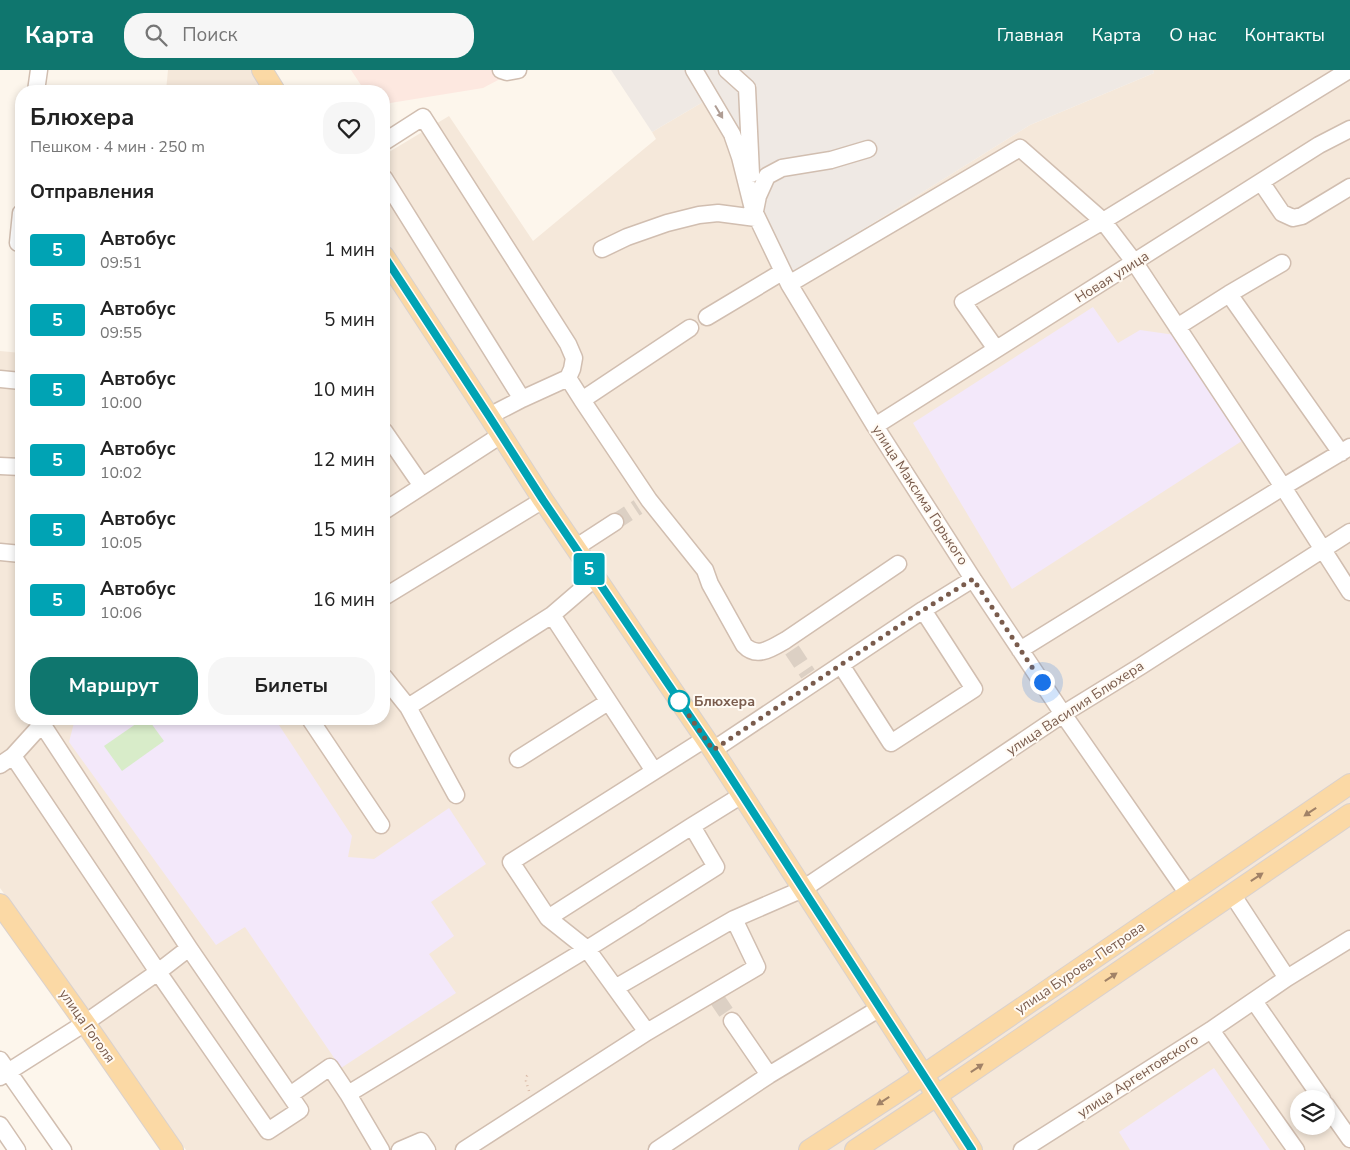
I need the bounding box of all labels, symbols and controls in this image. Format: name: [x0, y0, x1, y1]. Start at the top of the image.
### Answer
search box: [124, 13, 474, 58]
text: Карта: [25, 19, 94, 51]
icon: search: [142, 21, 170, 49]
text: Поиск: [182, 22, 237, 48]
text: Главная: [997, 23, 1064, 47]
text: Карта: [1092, 23, 1141, 47]
text: О нас: [1169, 23, 1217, 47]
text: Контакты: [1245, 23, 1325, 47]
text: Блюхера: [30, 101, 135, 133]
button: heart: [323, 102, 375, 154]
one-way arrow: [714, 105, 723, 118]
text: Пешком · 4 мин · 250 m: [30, 136, 205, 158]
text: Отправления: [30, 179, 154, 205]
text: Автобус: [100, 226, 176, 252]
text: 1 мин: [324, 237, 375, 263]
text: 5: [52, 238, 63, 262]
street label: Новая улица: [1071, 247, 1153, 307]
text: 09:51: [100, 252, 142, 274]
text: Автобус: [100, 296, 176, 322]
text: 5 мин: [324, 307, 375, 333]
text: 5: [52, 308, 63, 332]
text: 09:55: [100, 322, 142, 344]
text: Автобус: [100, 366, 176, 392]
text: 10 мин: [313, 377, 375, 403]
text: 5: [52, 378, 63, 402]
text: 10:00: [100, 392, 142, 414]
street label: улица Максима Горького: [867, 421, 973, 569]
text: Автобус: [100, 436, 176, 462]
text: 12 мин: [313, 447, 375, 473]
text: 5: [52, 448, 63, 472]
text: 10:02: [100, 462, 142, 484]
text: Автобус: [100, 506, 176, 532]
text: 15 мин: [313, 517, 375, 543]
text: 5: [52, 518, 63, 542]
text: 10:05: [100, 532, 142, 554]
line badge: 5: [573, 553, 605, 585]
text: 5: [584, 557, 594, 581]
text: Автобус: [100, 576, 176, 602]
text: 16 мин: [313, 587, 375, 613]
text: 5: [52, 588, 63, 612]
text: 10:06: [100, 602, 142, 624]
street label: улица Василия Блюхера: [1003, 656, 1147, 760]
button: Маршрут: [30, 657, 198, 715]
button: Билеты: [208, 657, 375, 715]
your location: [1030, 670, 1055, 695]
marker: Блюхера: [668, 690, 690, 712]
place label: Блюхера: [694, 692, 755, 711]
one-way arrow: [1303, 807, 1316, 817]
one-way arrow: [1251, 872, 1264, 882]
street label: улица Бурова-Петрова: [1012, 918, 1148, 1018]
one-way arrow: [1104, 972, 1118, 982]
street label: улица Гоголя: [55, 985, 119, 1067]
street label: улица Аргентовского: [1074, 1030, 1202, 1122]
one-way arrow: [970, 1063, 983, 1073]
map controls: [1290, 1090, 1335, 1135]
button: layers: [1290, 1090, 1335, 1135]
one-way arrow: [876, 1096, 890, 1106]

